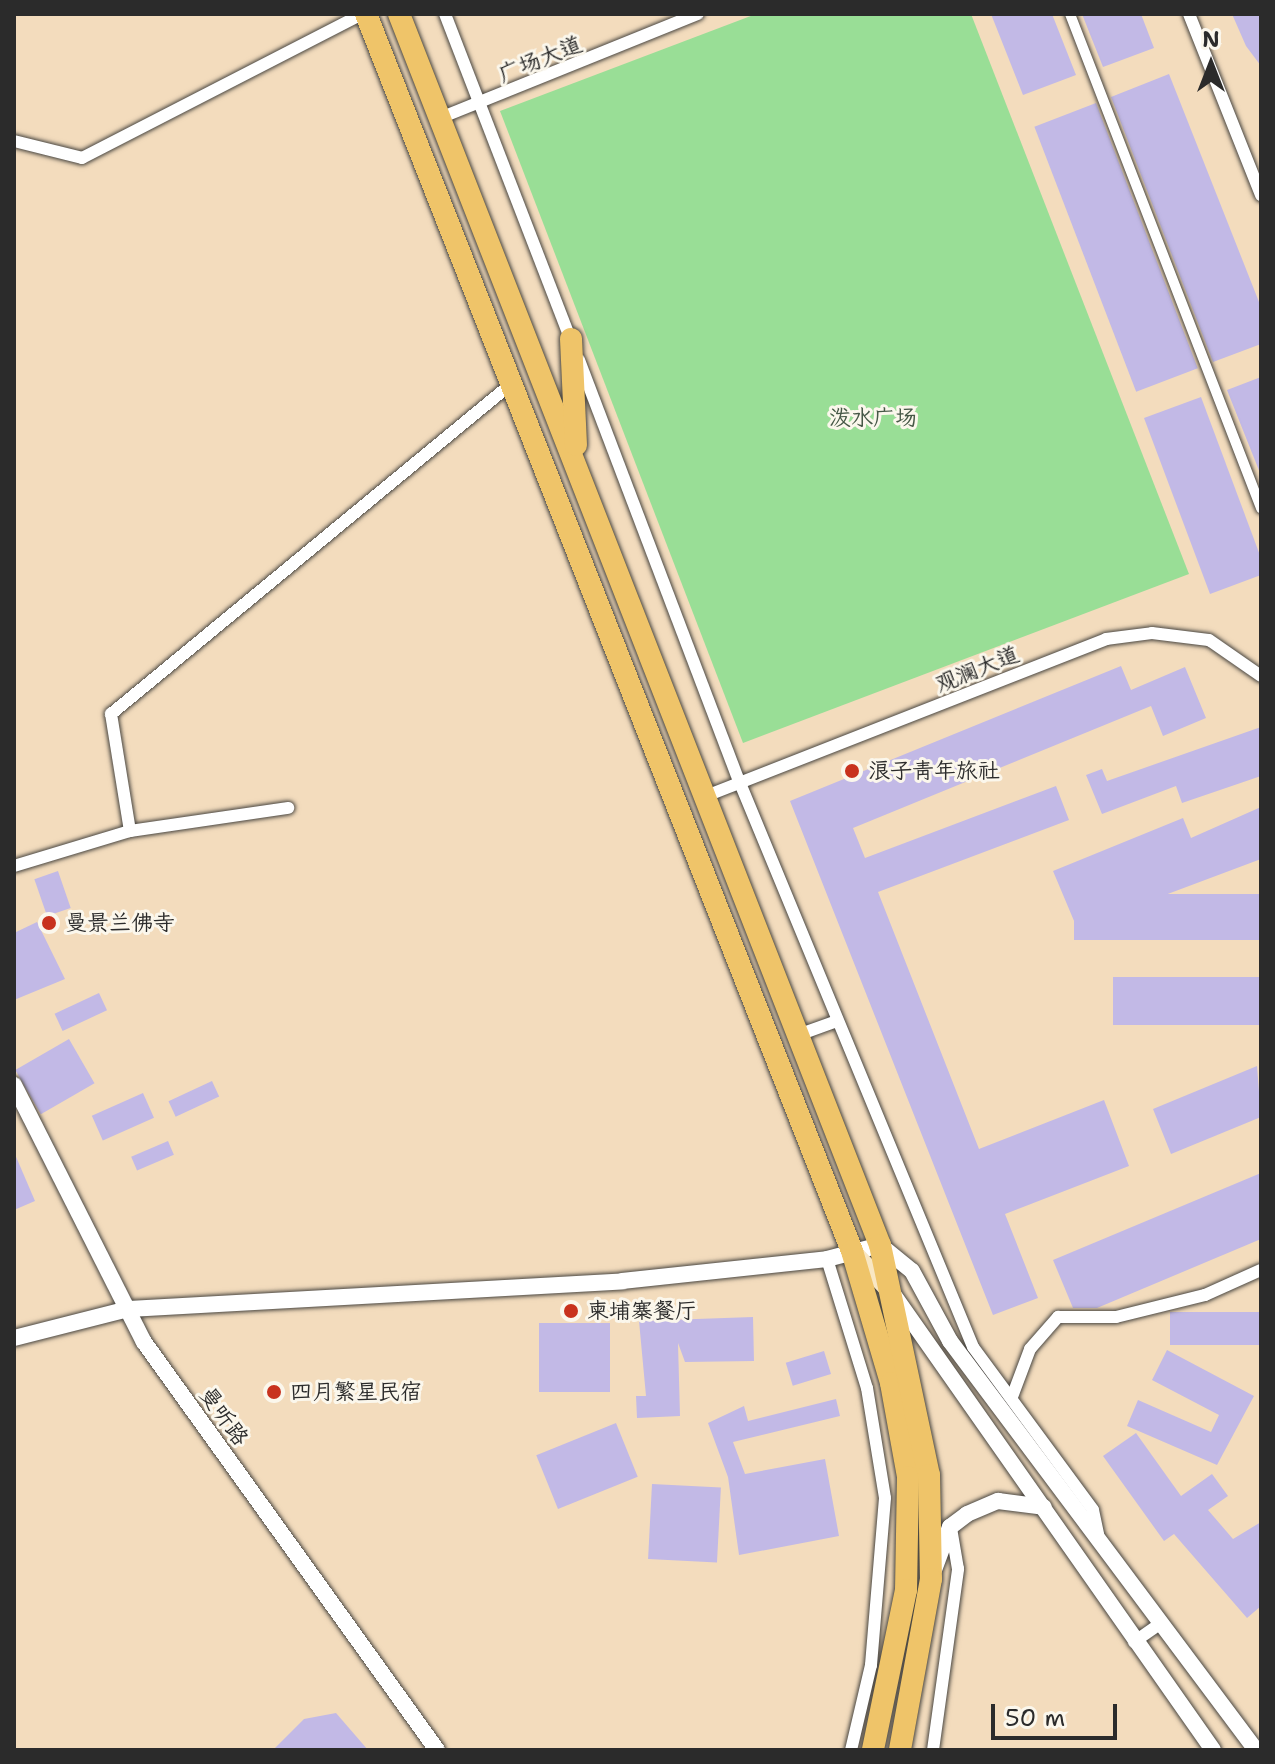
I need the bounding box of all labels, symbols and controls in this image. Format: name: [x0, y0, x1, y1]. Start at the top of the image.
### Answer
north arrow: [1171, 24, 1251, 104]
text: N: [1202, 25, 1220, 54]
street label: 广场大道: [494, 30, 586, 88]
park label: 泼水广场: [829, 405, 917, 431]
street label: 观澜大道: [931, 640, 1023, 698]
place label: 浪子青年旅社: [868, 758, 1000, 784]
marker: 浪子青年旅社: [843, 762, 861, 780]
place label: 曼景兰佛寺: [65, 910, 175, 936]
marker: 曼景兰佛寺: [40, 914, 58, 932]
place label: 柬埔寨餐厅: [587, 1298, 697, 1324]
marker: 柬埔寨餐厅: [562, 1302, 580, 1320]
place label: 四月繁星民宿: [290, 1379, 422, 1405]
street label: 曼听路: [194, 1382, 254, 1450]
marker: 四月繁星民宿: [265, 1383, 283, 1401]
scale bar: [995, 1688, 1121, 1738]
text: 50 m: [1005, 1702, 1065, 1734]

